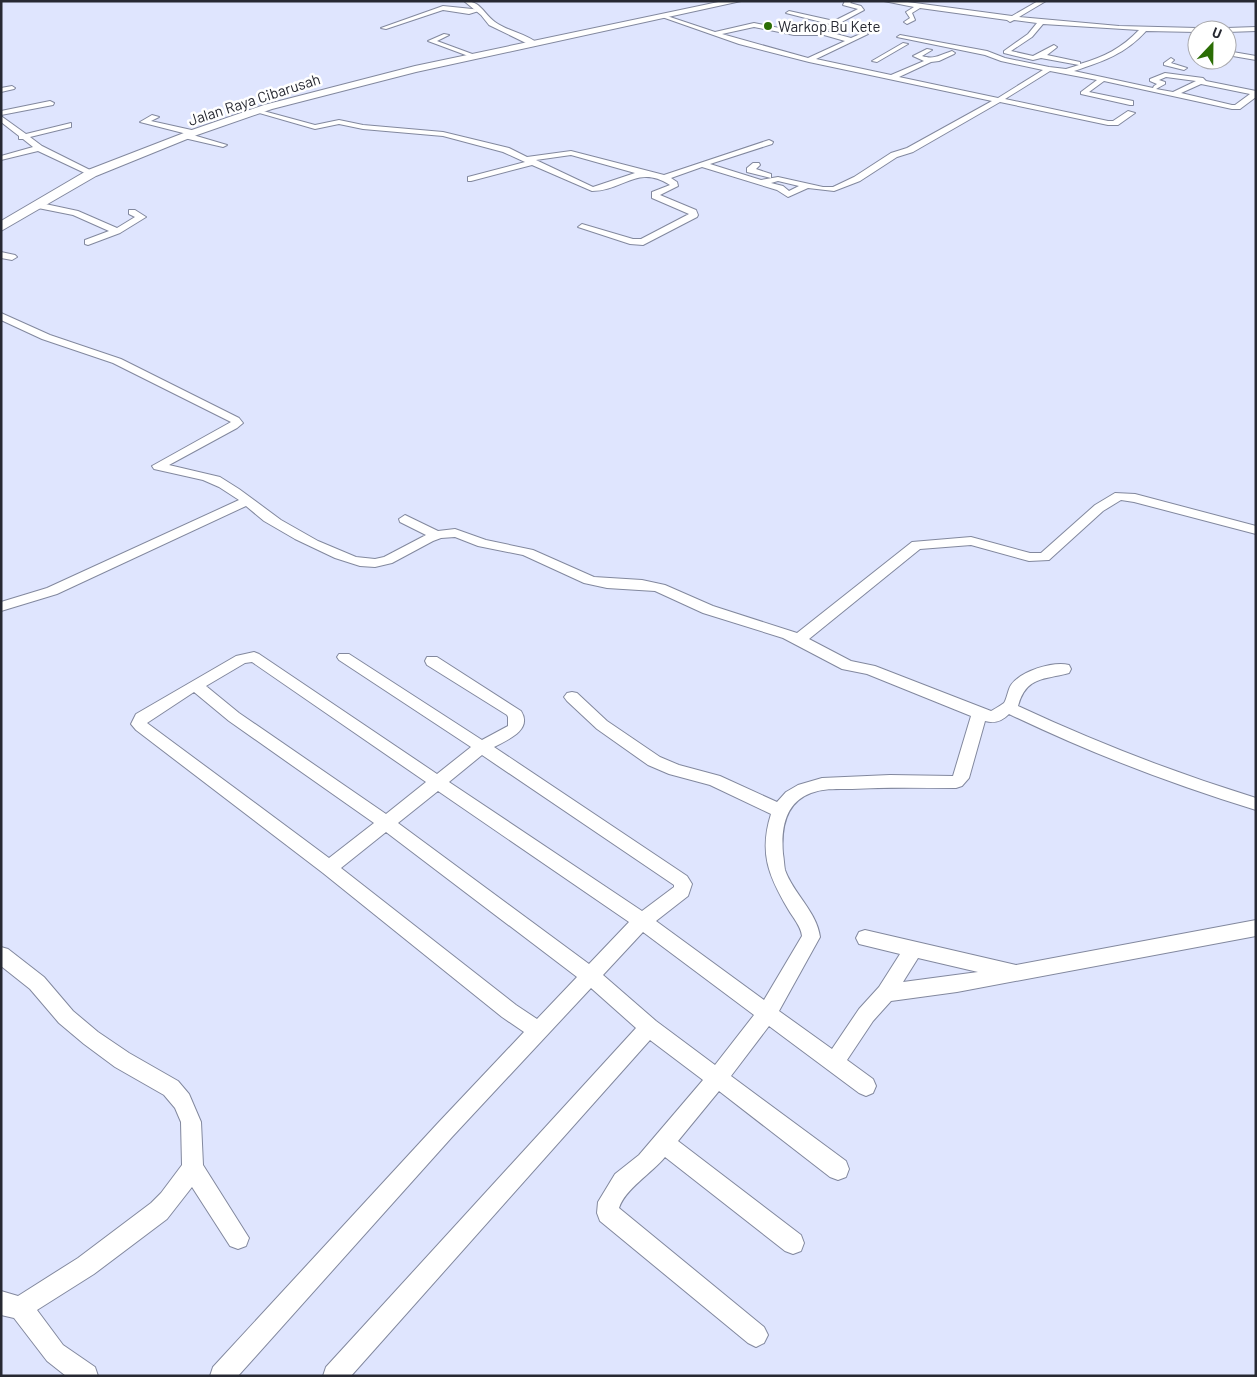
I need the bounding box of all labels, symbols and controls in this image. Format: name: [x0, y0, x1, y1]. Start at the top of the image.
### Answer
place label: Warkop Bu Kete: [778, 17, 881, 35]
marker: Warkop Bu Kete: [762, 20, 774, 32]
north arrow: [1187, 20, 1237, 70]
text: U: [1210, 23, 1225, 42]
street label: Jalan Raya Cibarusah: [186, 69, 322, 129]

